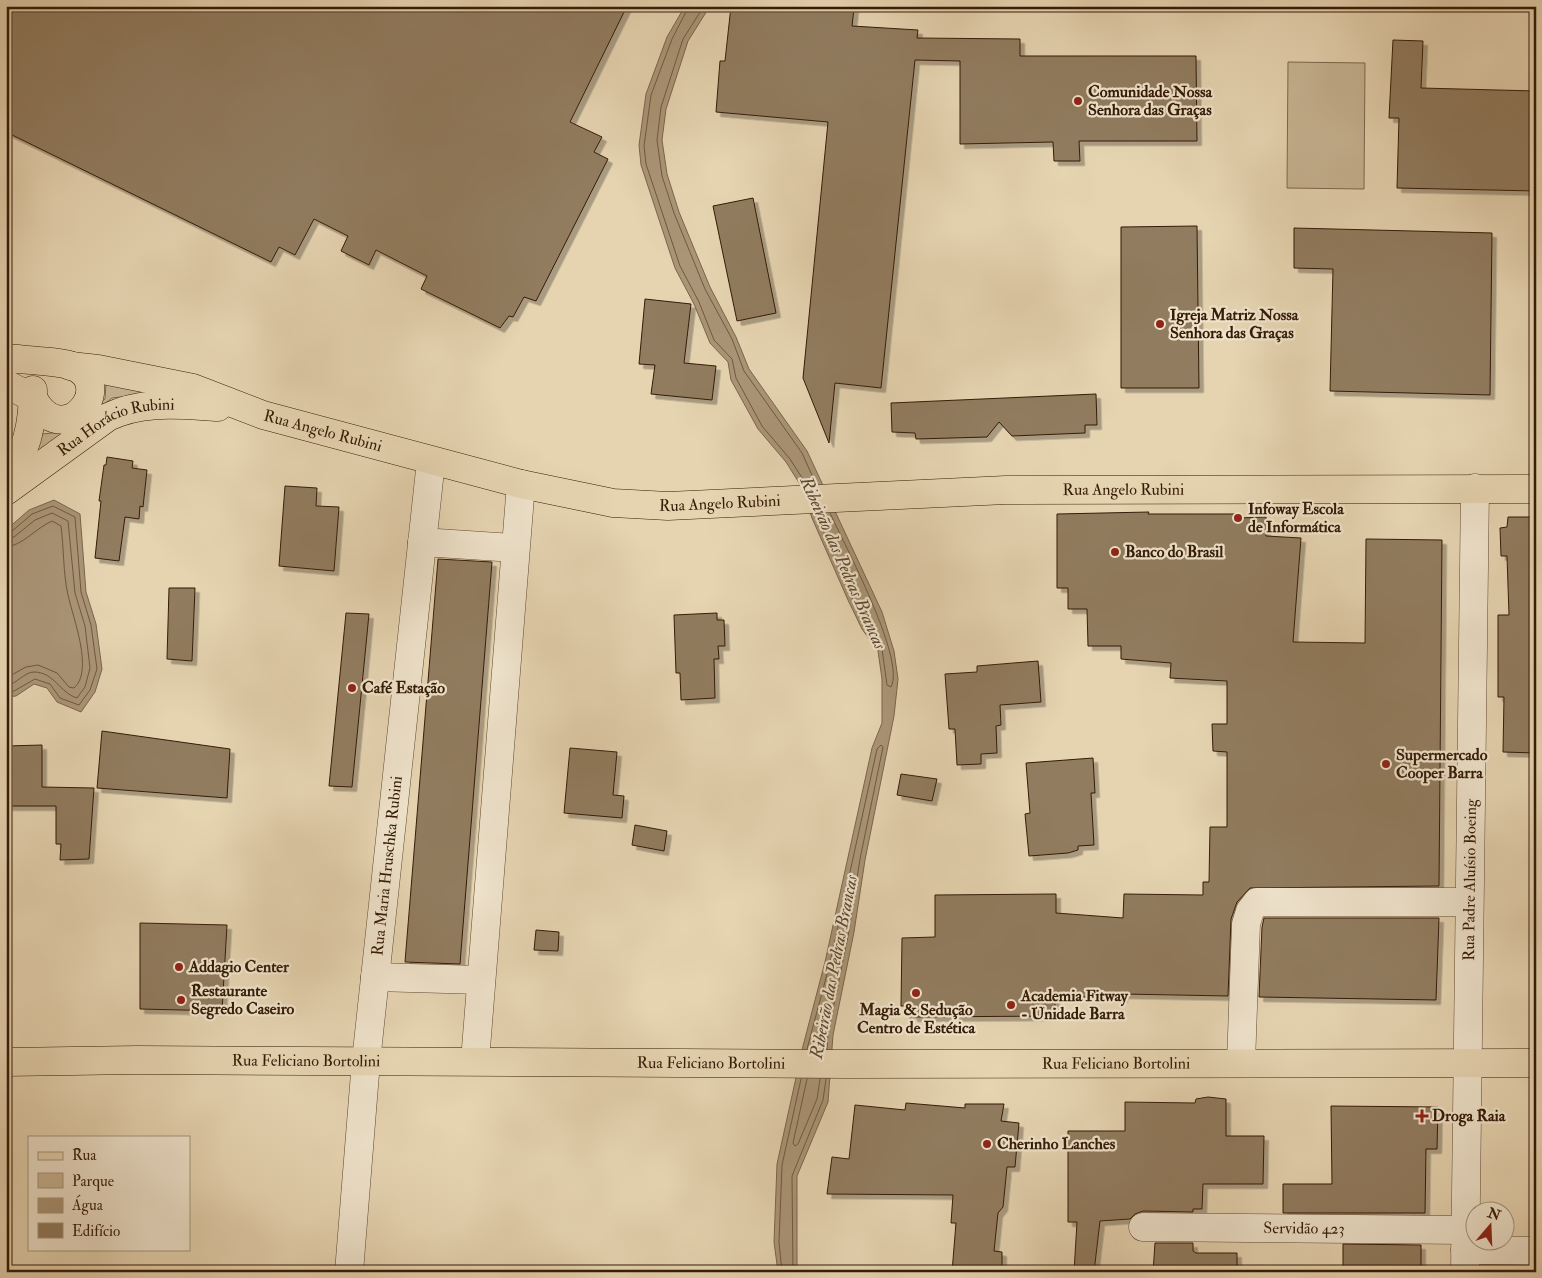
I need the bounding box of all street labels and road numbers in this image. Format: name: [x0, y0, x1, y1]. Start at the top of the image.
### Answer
street label: Rua Horácio Rubini: [53, 395, 175, 460]
street label: Rua Angelo Rubini: [261, 406, 384, 456]
street label: Rua Angelo Rubini: [1063, 480, 1184, 500]
street label: Rua Angelo Rubini: [658, 491, 781, 516]
street label: Rua Maria Hruschka Rubini: [367, 775, 407, 957]
street label: Rua Padre Aluísio Boeing: [1459, 798, 1481, 961]
street label: Rua Feliciano Bortolini: [232, 1051, 380, 1071]
street label: Rua Feliciano Bortolini: [637, 1053, 785, 1074]
street label: Rua Feliciano Bortolini: [1042, 1054, 1190, 1074]
street label: Servidão 423: [1263, 1218, 1345, 1239]

